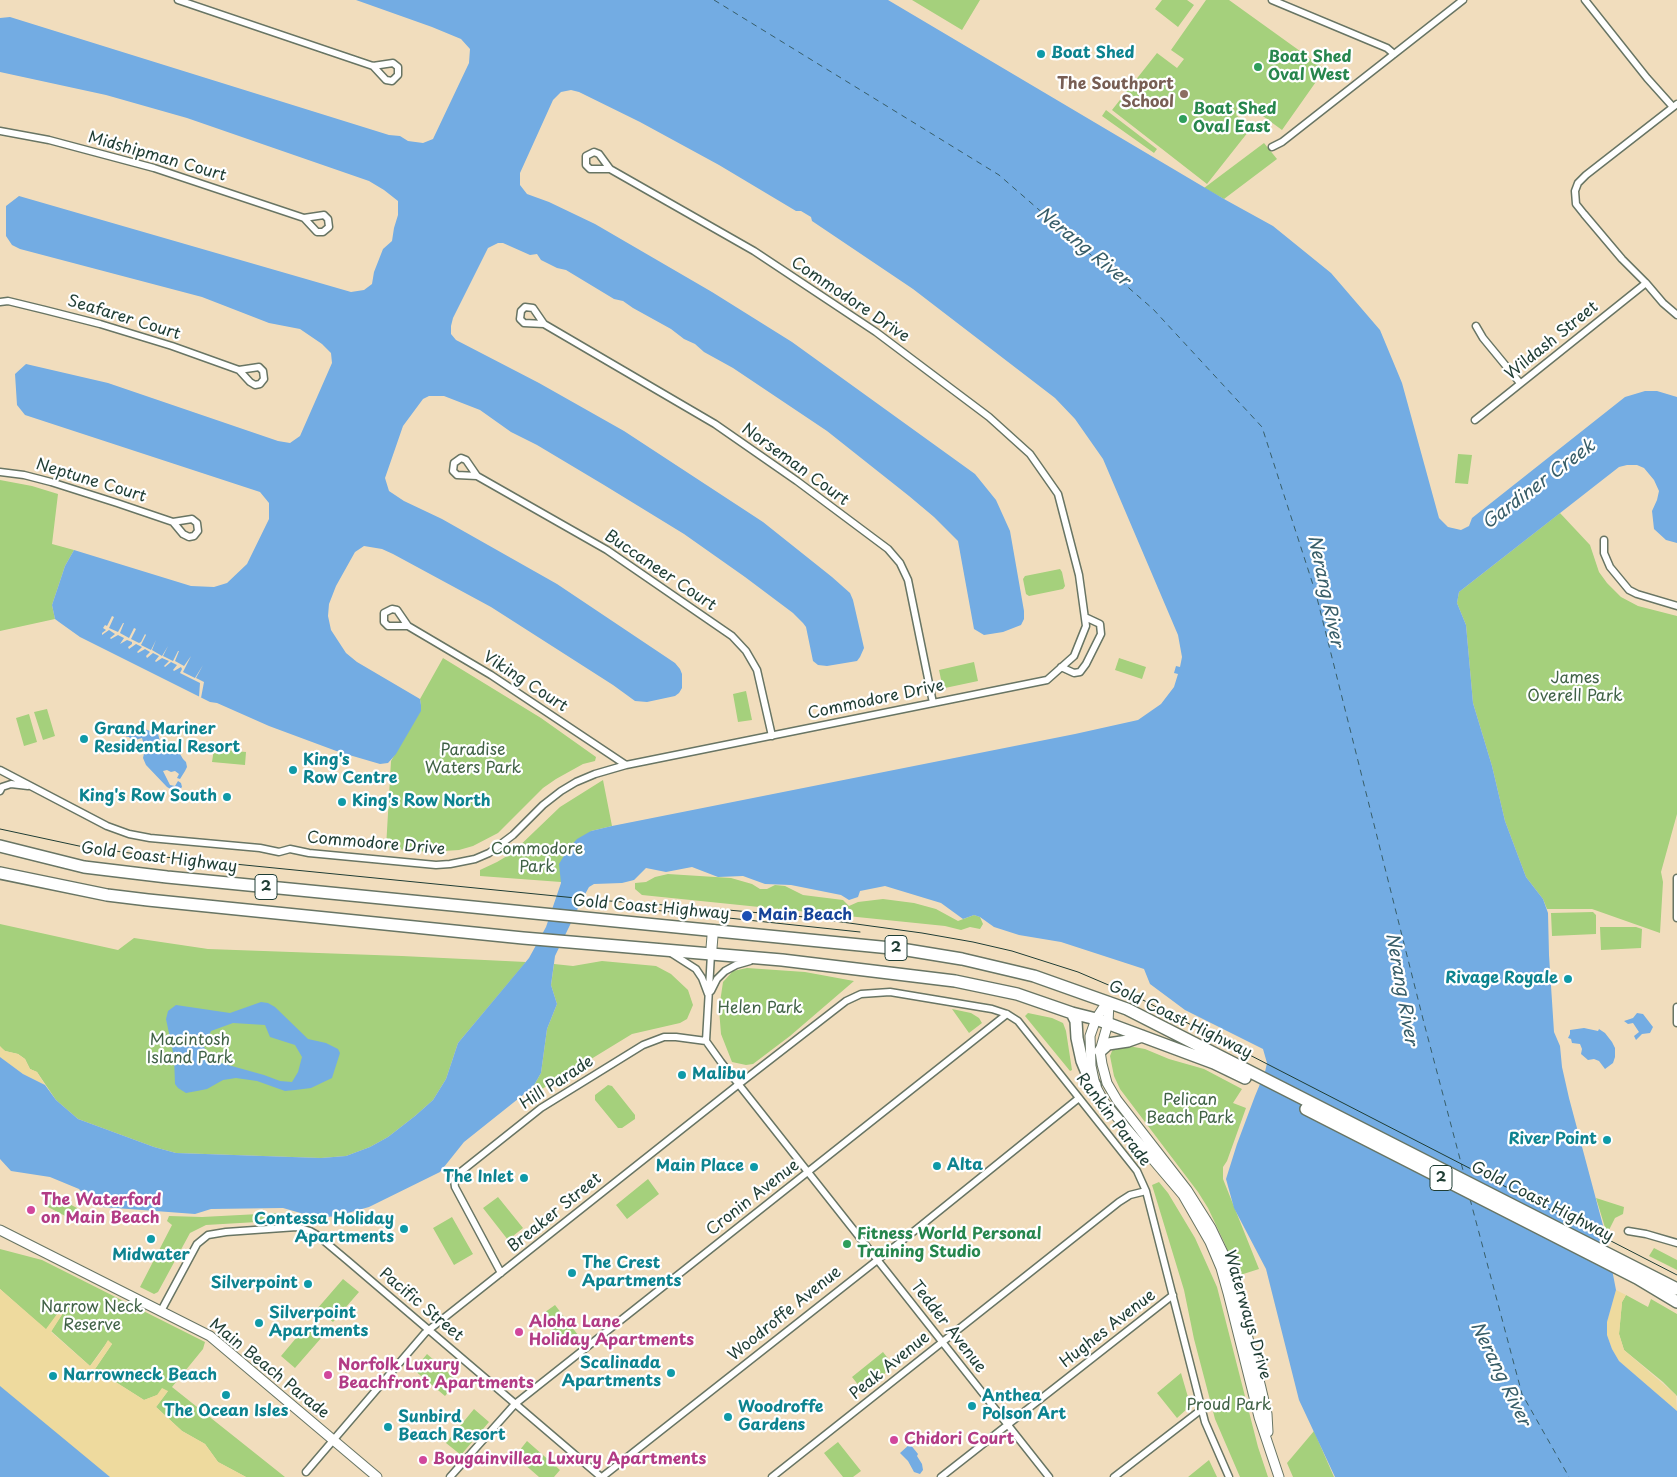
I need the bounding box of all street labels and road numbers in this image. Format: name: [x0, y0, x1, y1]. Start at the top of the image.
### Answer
street label: Midshipman Court: [86, 128, 228, 186]
street label: Commodore Drive: [787, 253, 913, 347]
street label: Seafarer Court: [65, 292, 183, 344]
street label: Wildash Street: [1502, 298, 1602, 384]
street label: Norseman Court: [738, 420, 852, 510]
street label: Neptune Court: [34, 455, 148, 507]
street label: Buccaneer Court: [601, 527, 719, 615]
street label: Viking Court: [479, 648, 571, 716]
street label: Commodore Drive: [806, 676, 946, 724]
street label: Commodore Drive: [306, 828, 446, 860]
street label: Gold Coast Highway: [80, 839, 238, 877]
road number: 2: [255, 874, 277, 900]
street label: Gold Coast Highway: [572, 892, 730, 924]
road number: 2: [885, 936, 907, 960]
street label: Gold Coast Highway: [1105, 977, 1255, 1063]
street label: Hill Parade: [517, 1052, 597, 1114]
street label: Rankin Parade: [1072, 1070, 1154, 1170]
street label: Cronin Avenue: [703, 1156, 803, 1240]
street label: Gold Coast Highway: [1468, 1158, 1616, 1246]
road number: 2: [1430, 1166, 1452, 1190]
street label: Breaker Street: [504, 1169, 606, 1257]
street label: Waterways Drive: [1219, 1248, 1275, 1382]
street label: Woodroffe Avenue: [725, 1263, 845, 1365]
street label: Pacific Street: [375, 1264, 467, 1346]
street label: Tedder Avenue: [906, 1277, 990, 1377]
street label: Hughes Avenue: [1057, 1286, 1159, 1372]
street label: Main Beach Parade: [205, 1315, 333, 1423]
street label: Peak Avenue: [846, 1328, 934, 1404]

